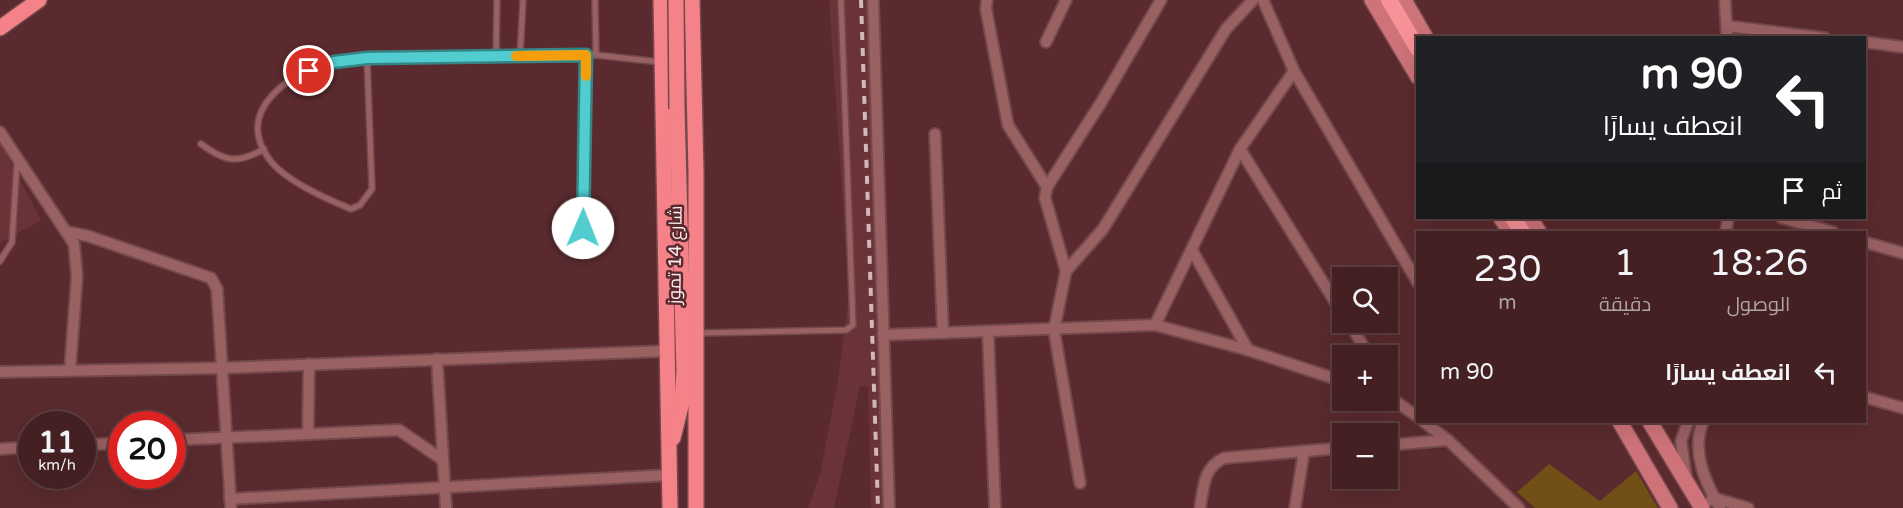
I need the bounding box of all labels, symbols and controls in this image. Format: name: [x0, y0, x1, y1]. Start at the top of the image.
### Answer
pin: [283, 45, 334, 96]
text: 90 m: [1641, 49, 1743, 100]
icon: arrive: [292, 54, 325, 87]
icon: left: [1764, 60, 1842, 138]
text: انعطف يسارًا: [1603, 110, 1743, 143]
icon: arrive: [1777, 174, 1810, 207]
text: ثم: [1822, 179, 1842, 205]
position arrow: [551, 196, 615, 260]
street label: شارع 14 تموز: [663, 205, 688, 306]
text: 1: [1614, 242, 1636, 285]
text: 18:26: [1709, 242, 1808, 285]
text: 230: [1474, 248, 1541, 291]
map controls: [1332, 267, 1398, 489]
button: search: [1332, 267, 1398, 333]
text: m: [1498, 291, 1517, 315]
text: دقيقة: [1599, 293, 1651, 317]
text: الوصول: [1727, 293, 1790, 317]
button: +: [1332, 345, 1398, 411]
icon: left: [1809, 356, 1842, 389]
text: 90 m: [1440, 359, 1494, 385]
text: انعطف يسارًا: [1665, 360, 1791, 386]
speed limit sign: 20: [108, 411, 186, 489]
button: −: [1332, 423, 1398, 489]
text: 11: [38, 424, 76, 461]
text: km/h: [38, 456, 76, 474]

